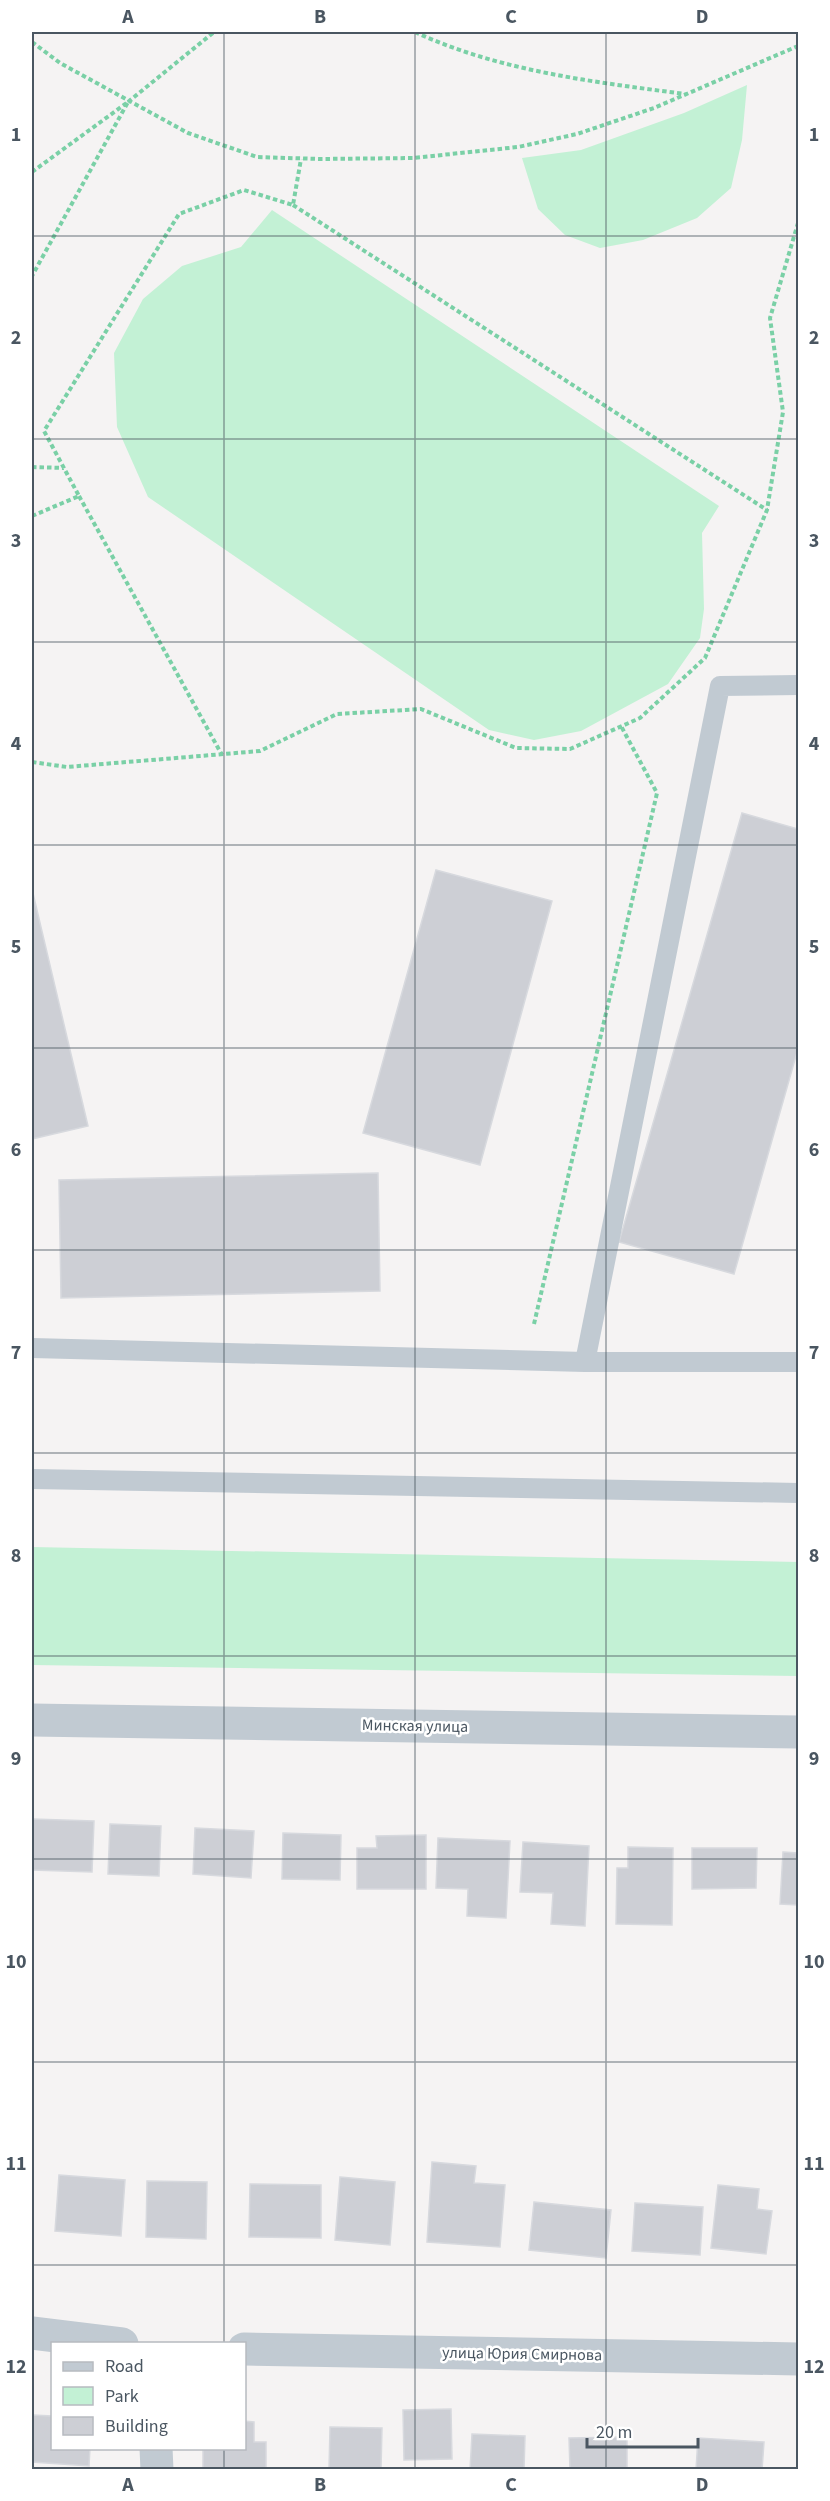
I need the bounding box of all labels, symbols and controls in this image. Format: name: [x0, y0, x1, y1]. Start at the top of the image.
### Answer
text: A: [121, 3, 134, 31]
text: B: [314, 3, 326, 31]
text: C: [505, 3, 517, 31]
text: D: [696, 3, 708, 31]
text: 1: [11, 121, 21, 149]
text: 1: [809, 121, 819, 149]
text: 2: [11, 324, 21, 352]
text: 2: [809, 324, 819, 352]
text: 3: [11, 527, 21, 555]
text: 3: [809, 527, 819, 555]
text: 4: [11, 730, 22, 758]
text: 4: [809, 730, 820, 758]
text: 5: [11, 933, 21, 961]
text: 5: [809, 933, 819, 961]
text: 6: [11, 1136, 21, 1164]
text: 6: [809, 1136, 819, 1164]
text: 7: [11, 1339, 21, 1367]
text: 7: [809, 1339, 819, 1367]
text: 8: [11, 1542, 21, 1570]
text: 8: [809, 1542, 819, 1570]
street label: Минская улица: [362, 1714, 468, 1738]
text: 9: [11, 1745, 21, 1773]
text: 9: [809, 1745, 819, 1773]
text: 10: [5, 1948, 27, 1976]
text: 10: [803, 1948, 825, 1976]
text: 11: [5, 2150, 27, 2178]
text: 11: [803, 2150, 825, 2178]
legend: [51, 2342, 246, 2450]
street label: улица Юрия Смирнова: [442, 2342, 602, 2366]
text: 12: [5, 2353, 27, 2381]
text: 12: [803, 2353, 825, 2381]
text: Road: [105, 2354, 144, 2379]
text: Park: [105, 2384, 139, 2409]
scale bar: [587, 2411, 698, 2449]
text: Building: [105, 2414, 168, 2439]
text: 20 m: [596, 2420, 632, 2445]
text: A: [121, 2471, 134, 2499]
text: B: [314, 2471, 326, 2499]
text: C: [505, 2471, 517, 2499]
text: D: [696, 2471, 708, 2499]

